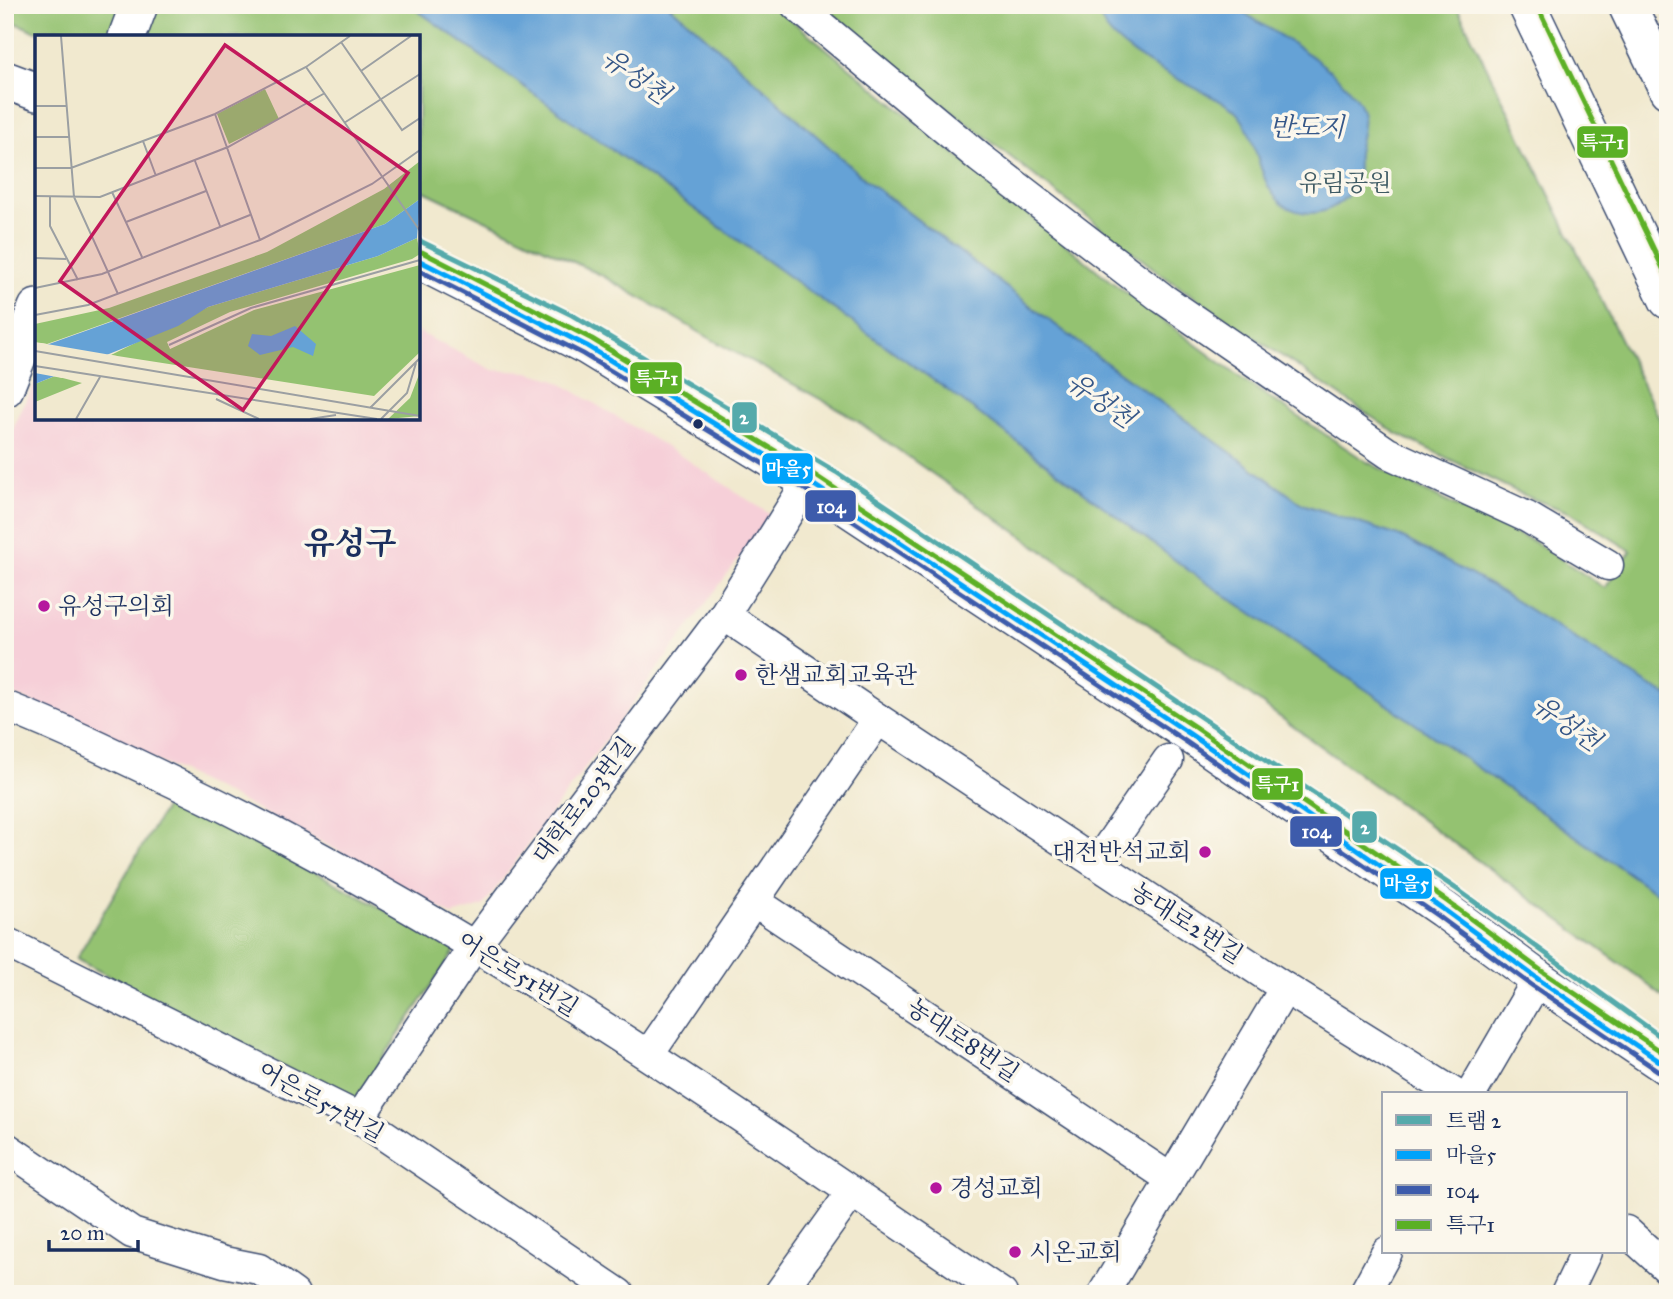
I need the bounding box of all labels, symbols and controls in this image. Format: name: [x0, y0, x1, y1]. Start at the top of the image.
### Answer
inset map: [35, 35, 420, 420]
water label: 유성천: [596, 41, 678, 112]
water label: 반도지: [1269, 111, 1347, 143]
line badge: 특구1: [1576, 125, 1629, 159]
text: 특구1: [1580, 131, 1625, 154]
park label: 유림공원: [1299, 168, 1391, 198]
line badge: 특구1: [629, 361, 683, 395]
water label: 유성천: [1061, 365, 1143, 436]
text: 특구1: [634, 367, 679, 390]
line badge: 2: [731, 401, 758, 434]
text: 2: [739, 406, 749, 429]
unlabelled marker: [691, 417, 705, 431]
line badge: 마을5: [761, 452, 814, 485]
text: 마을5: [765, 457, 811, 480]
line badge: 104: [804, 489, 857, 523]
text: 104: [816, 495, 847, 519]
district label: 유성구: [304, 524, 396, 563]
place label: 유성구의회: [58, 591, 174, 621]
marker: 유성구의회: [36, 598, 52, 614]
place label: 한샘교회교육관: [755, 660, 917, 690]
marker: 한샘교회교육관: [733, 667, 749, 683]
water label: 유성천: [1527, 688, 1609, 759]
street label: 대학로203번길: [526, 731, 642, 869]
line badge: 특구1: [1251, 767, 1304, 801]
text: 특구1: [1255, 773, 1300, 796]
line badge: 2: [1351, 810, 1378, 844]
line badge: 104: [1289, 815, 1343, 848]
text: 2: [1360, 816, 1370, 839]
text: 104: [1301, 820, 1332, 844]
place label: 대전반석교회: [1052, 837, 1191, 867]
marker: 대전반석교회: [1197, 844, 1213, 860]
line badge: 마을5: [1379, 867, 1433, 900]
text: 마을5: [1383, 872, 1429, 895]
street label: 농대로2번길: [1125, 876, 1249, 970]
street label: 어은로51번길: [452, 925, 584, 1023]
street label: 농대로8번길: [901, 992, 1025, 1088]
street label: 어은로57번길: [253, 1055, 389, 1149]
legend: [1382, 1092, 1628, 1254]
text: 트램 2: [1446, 1108, 1502, 1134]
text: 마을5: [1446, 1142, 1497, 1168]
place label: 경성교회: [950, 1173, 1043, 1203]
text: 104: [1446, 1178, 1479, 1204]
marker: 경성교회: [928, 1180, 944, 1196]
scale bar: [49, 1208, 138, 1252]
text: 특구1: [1446, 1212, 1495, 1238]
text: 20 m: [60, 1220, 105, 1246]
place label: 시온교회: [1029, 1237, 1122, 1267]
marker: 시온교회: [1007, 1244, 1023, 1260]

